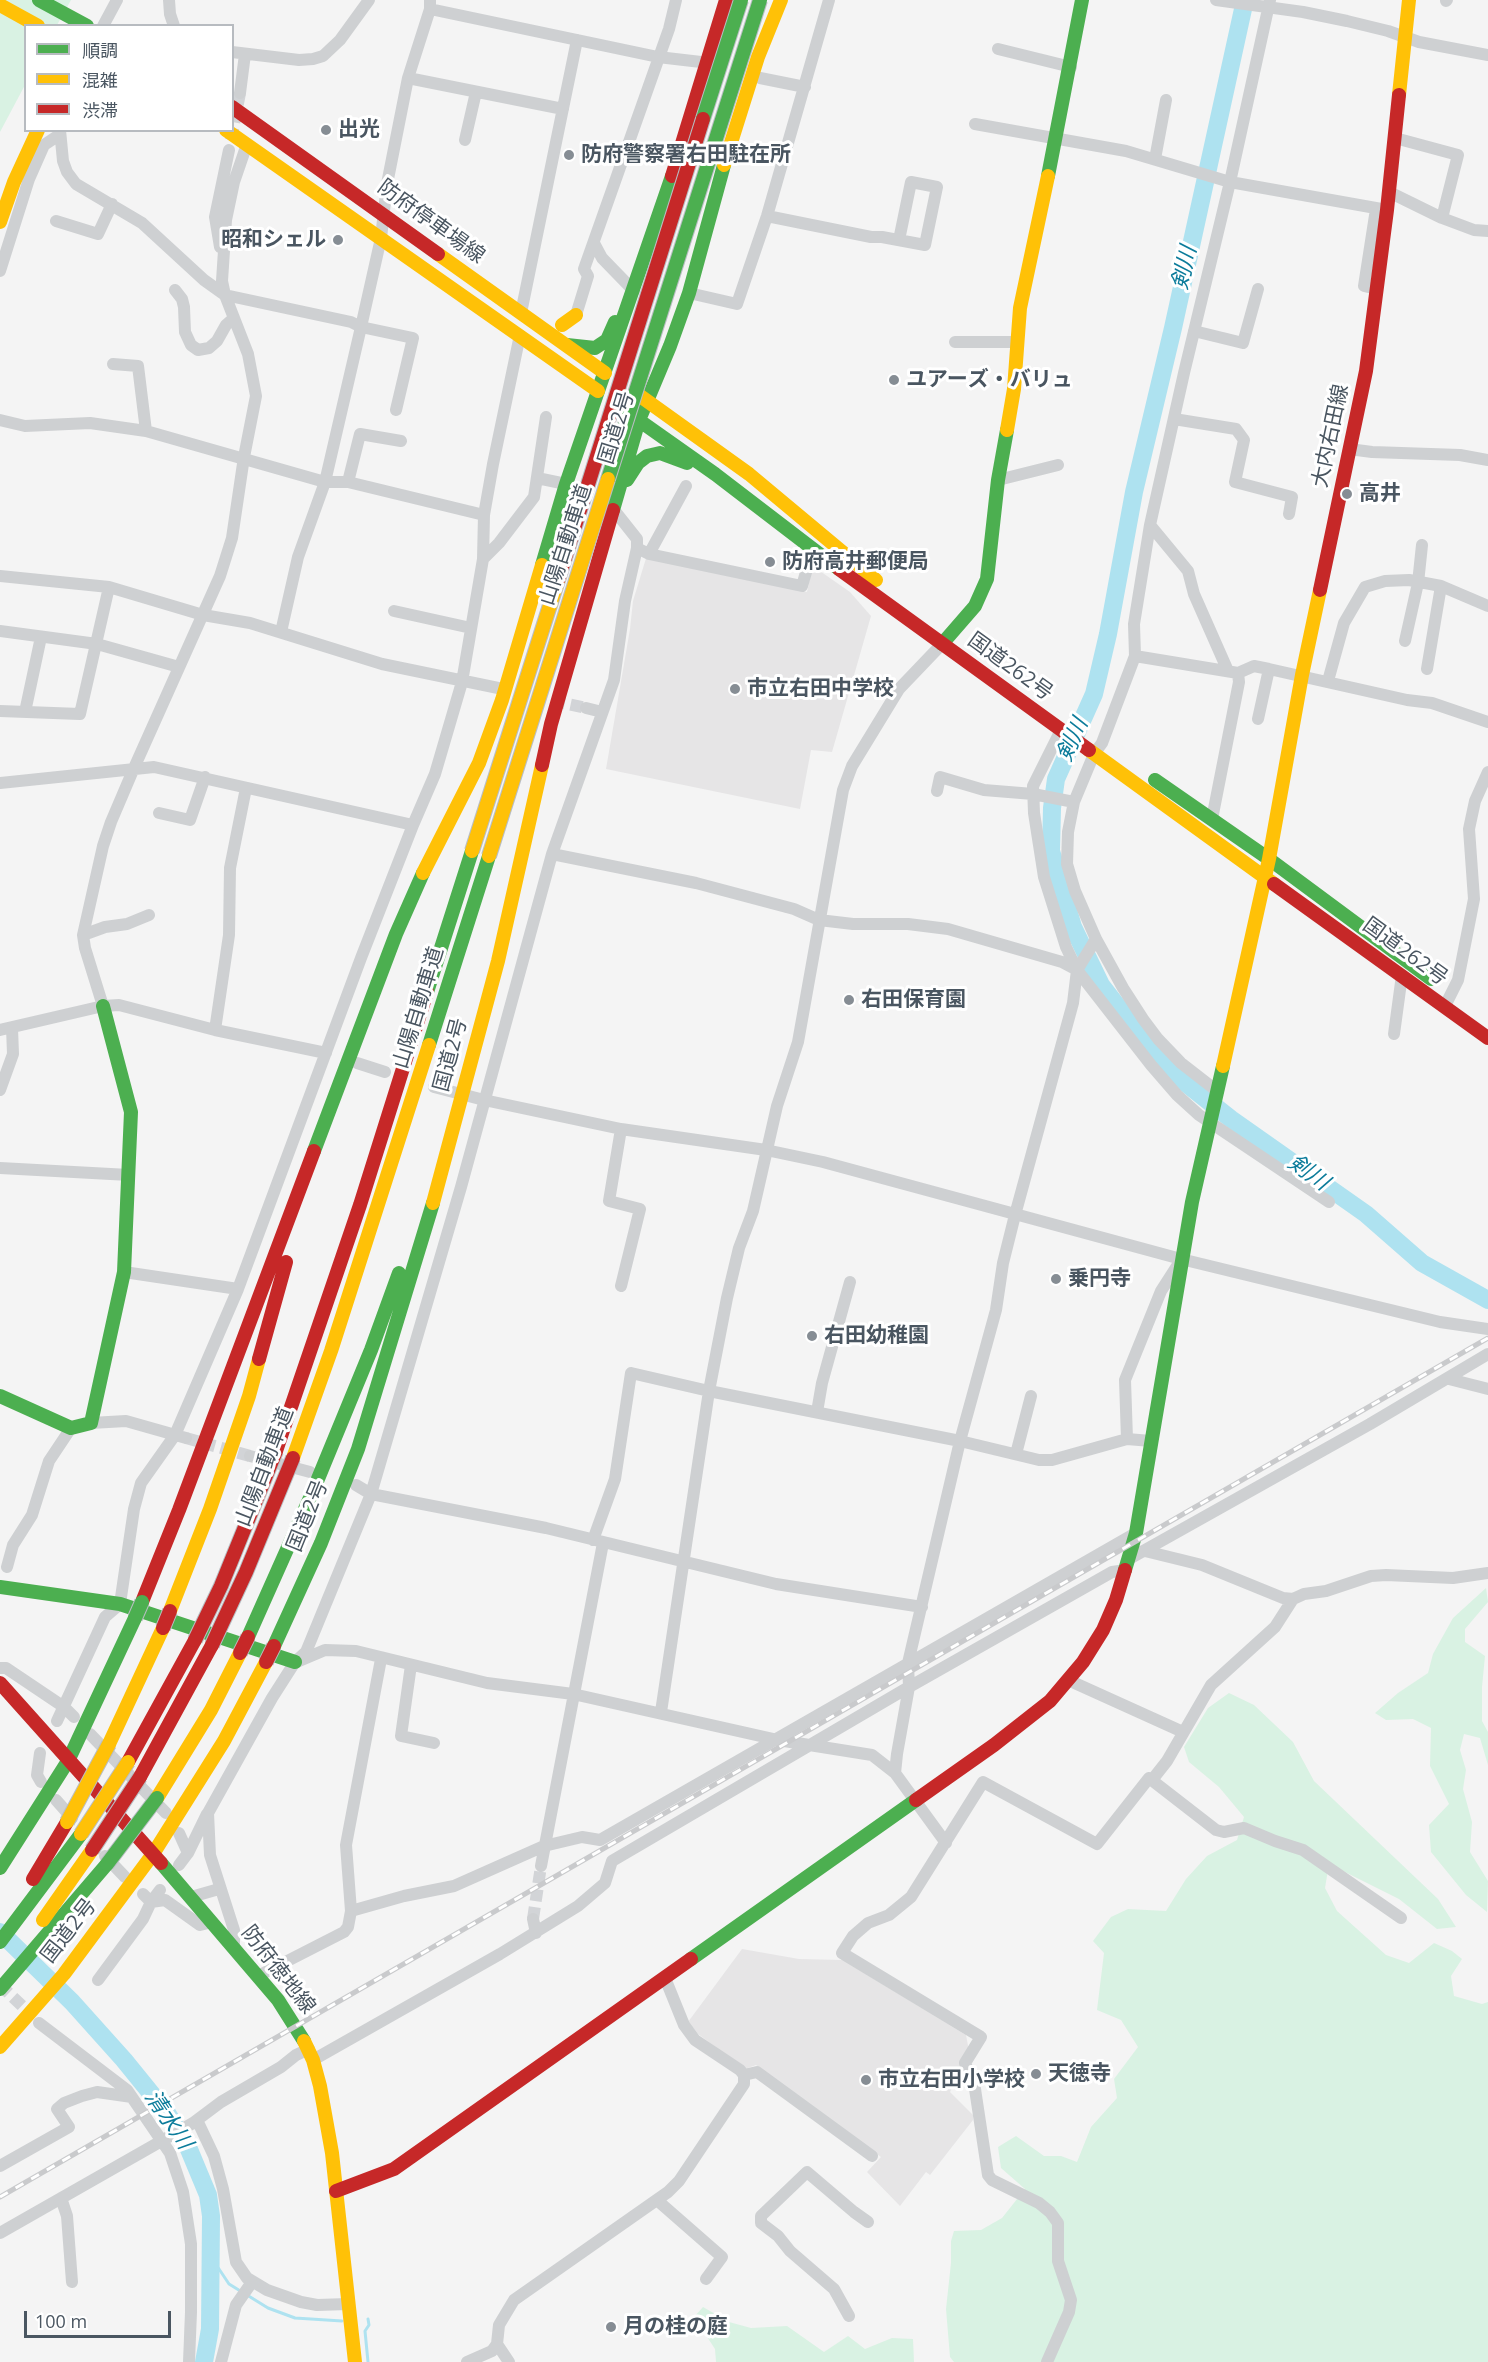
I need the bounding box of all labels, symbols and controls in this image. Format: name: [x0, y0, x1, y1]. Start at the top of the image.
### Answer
legend: [24, 24, 234, 132]
text: 順調: [82, 38, 118, 62]
text: 混雑: [82, 68, 118, 92]
text: 渋滞: [82, 98, 118, 122]
place label: 出光: [338, 117, 380, 143]
marker: 出光: [319, 123, 333, 137]
place label: 防府警察署右田駐在所: [581, 142, 791, 168]
marker: 防府警察署右田駐在所: [562, 148, 576, 162]
street label: 防府停車場線: [373, 175, 489, 269]
place label: 昭和シェル: [221, 227, 326, 253]
marker: 昭和シェル: [331, 233, 345, 247]
water label: 剣川: [1167, 244, 1203, 292]
place label: ユアーズ・バリュ: [906, 367, 1073, 393]
marker: ユアーズ・バリュ: [887, 373, 901, 387]
street label: 大内右田線: [1308, 382, 1354, 490]
street label: 国道2号: [594, 388, 640, 468]
street label: 山陽自動車道: [535, 481, 597, 609]
place label: 高井: [1359, 481, 1401, 507]
marker: 高井: [1340, 487, 1354, 501]
place label: 防府高井郵便局: [782, 549, 929, 575]
marker: 防府高井郵便局: [763, 555, 777, 569]
street label: 国道262号: [963, 628, 1057, 706]
place label: 市立右田中学校: [747, 676, 894, 702]
marker: 市立右田中学校: [728, 682, 742, 696]
water label: 剣川: [1052, 715, 1094, 765]
street label: 国道262号: [1358, 913, 1452, 991]
street label: 山陽自動車道: [389, 944, 449, 1072]
place label: 右田保育園: [861, 987, 966, 1013]
marker: 右田保育園: [842, 993, 856, 1007]
street label: 国道2号: [429, 1016, 473, 1094]
water label: 剣川: [1282, 1150, 1334, 1196]
place label: 乗円寺: [1068, 1266, 1131, 1292]
marker: 乗円寺: [1049, 1272, 1063, 1286]
place label: 右田幼稚園: [824, 1323, 929, 1349]
marker: 右田幼稚園: [805, 1329, 819, 1343]
street label: 山陽自動車道: [231, 1404, 299, 1530]
street label: 国道2号: [282, 1477, 334, 1555]
street label: 国道2号: [36, 1894, 102, 1968]
street label: 防府徳地線: [236, 1921, 320, 2019]
place label: 天徳寺: [1048, 2061, 1111, 2087]
place label: 市立右田小学校: [878, 2067, 1025, 2093]
marker: 天徳寺: [1029, 2067, 1043, 2081]
marker: 市立右田小学校: [859, 2073, 873, 2087]
water label: 清水川: [139, 2085, 197, 2155]
scale bar: [27, 2299, 174, 2337]
text: 100 m: [35, 2309, 87, 2333]
place label: 月の桂の庭: [623, 2314, 728, 2340]
marker: 月の桂の庭: [604, 2320, 618, 2334]

